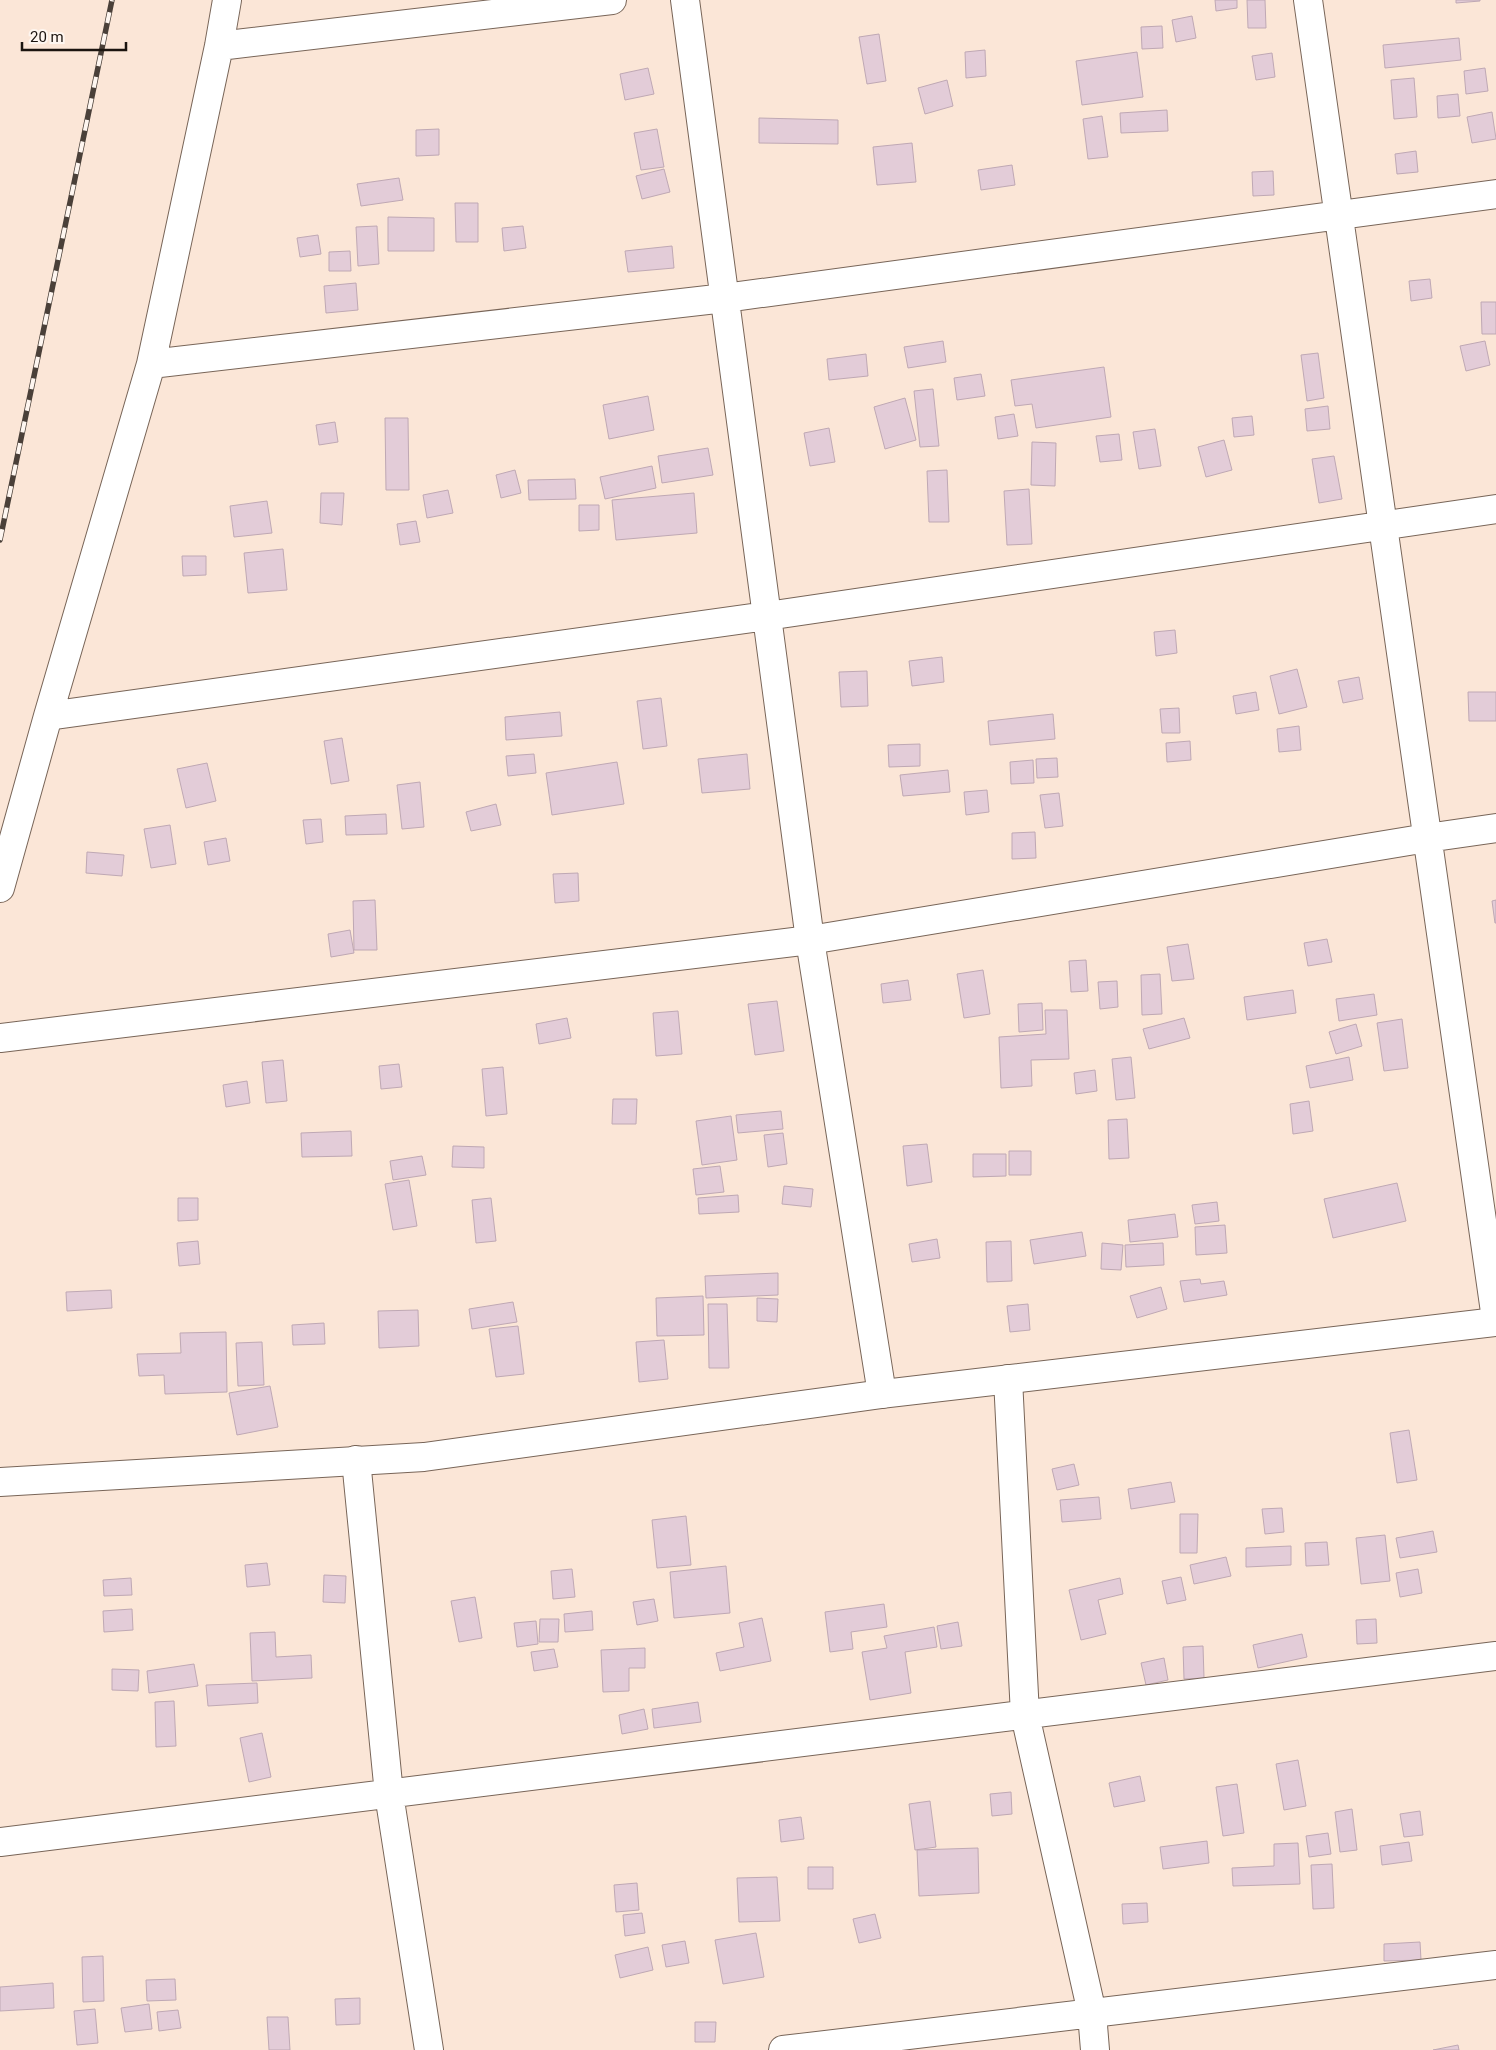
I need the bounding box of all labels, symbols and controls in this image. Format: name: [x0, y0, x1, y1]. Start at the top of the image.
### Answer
scale bar: [22, 20, 126, 52]
text: 20 m: [30, 28, 64, 46]

